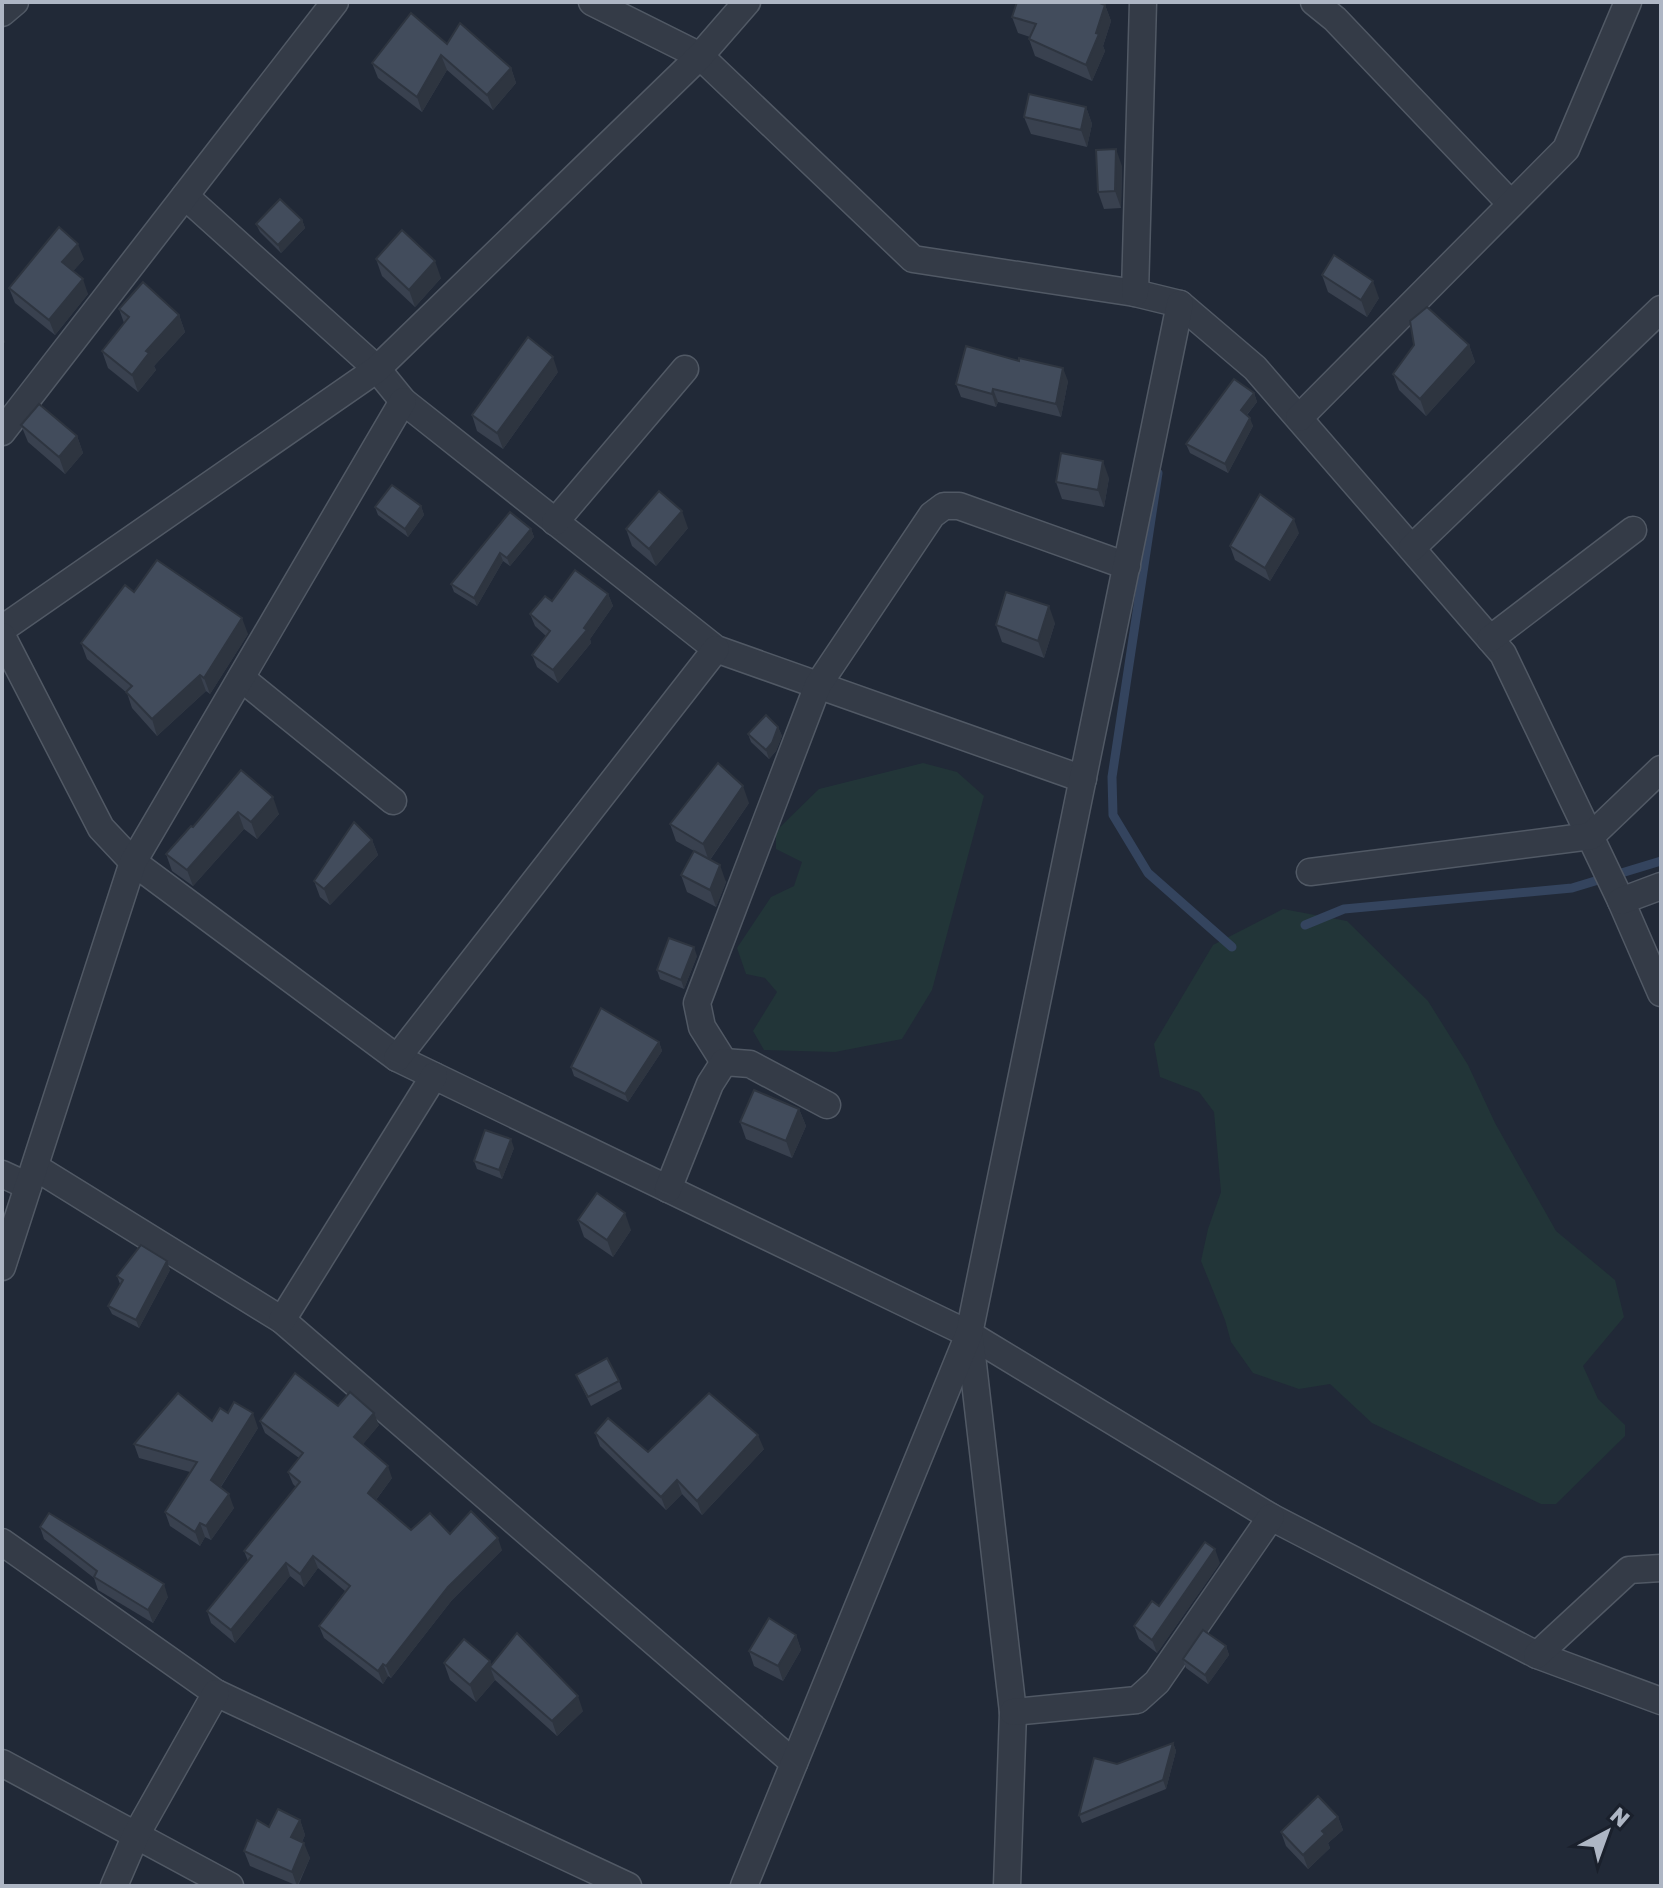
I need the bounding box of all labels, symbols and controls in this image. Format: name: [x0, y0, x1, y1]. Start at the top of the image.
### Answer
north arrow: [1567, 1792, 1647, 1872]
text: N: [1605, 1801, 1636, 1832]

